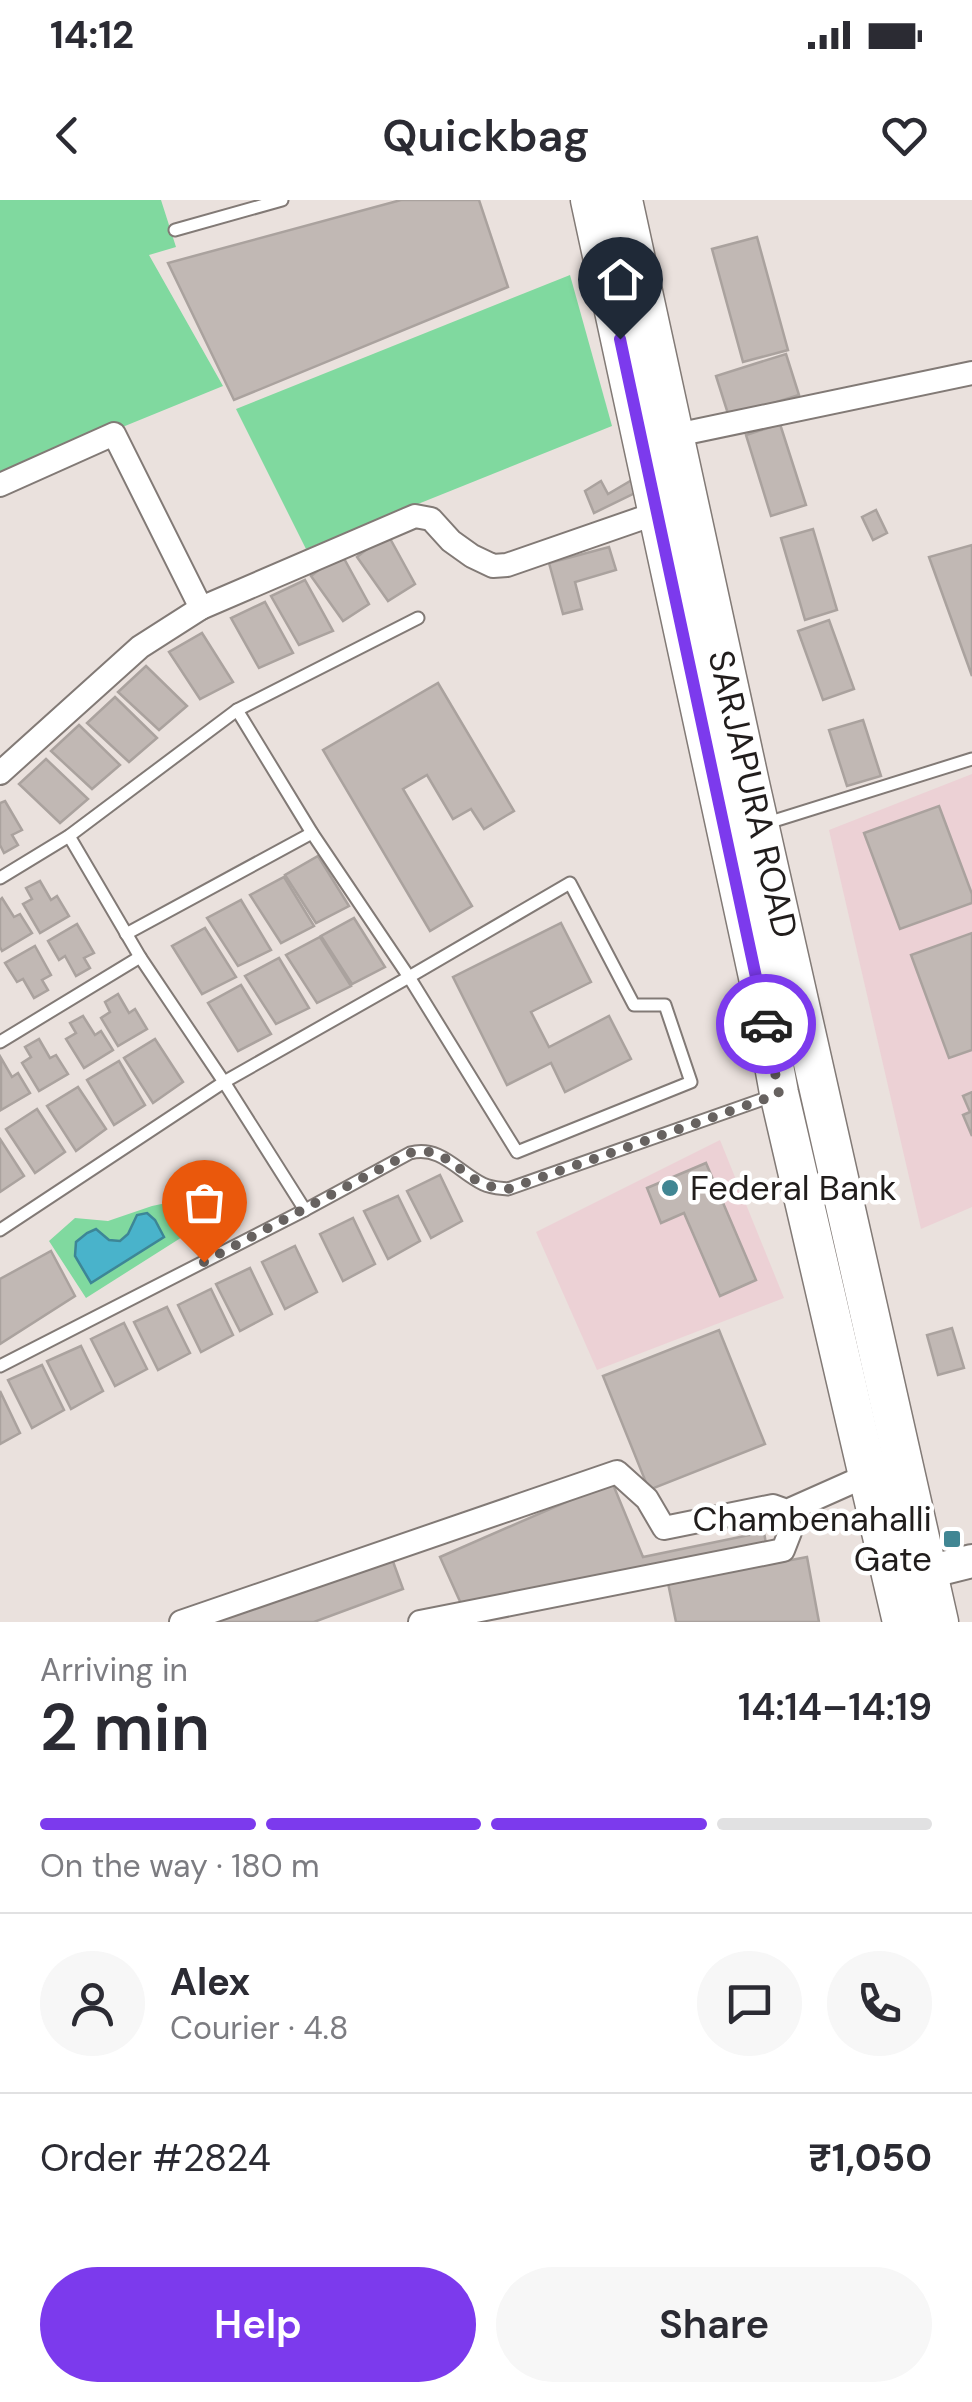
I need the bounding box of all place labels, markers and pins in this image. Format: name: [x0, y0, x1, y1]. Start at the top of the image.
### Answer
pin: [578, 237, 663, 340]
pin: [162, 1160, 247, 1263]
place label: Federal Bank: [690, 1165, 897, 1211]
marker: Federal Bank: [659, 1177, 681, 1199]
place label: Chambenahalli Gate: [692, 1496, 932, 1582]
marker: Chambenahalli Gate: [941, 1528, 963, 1550]

